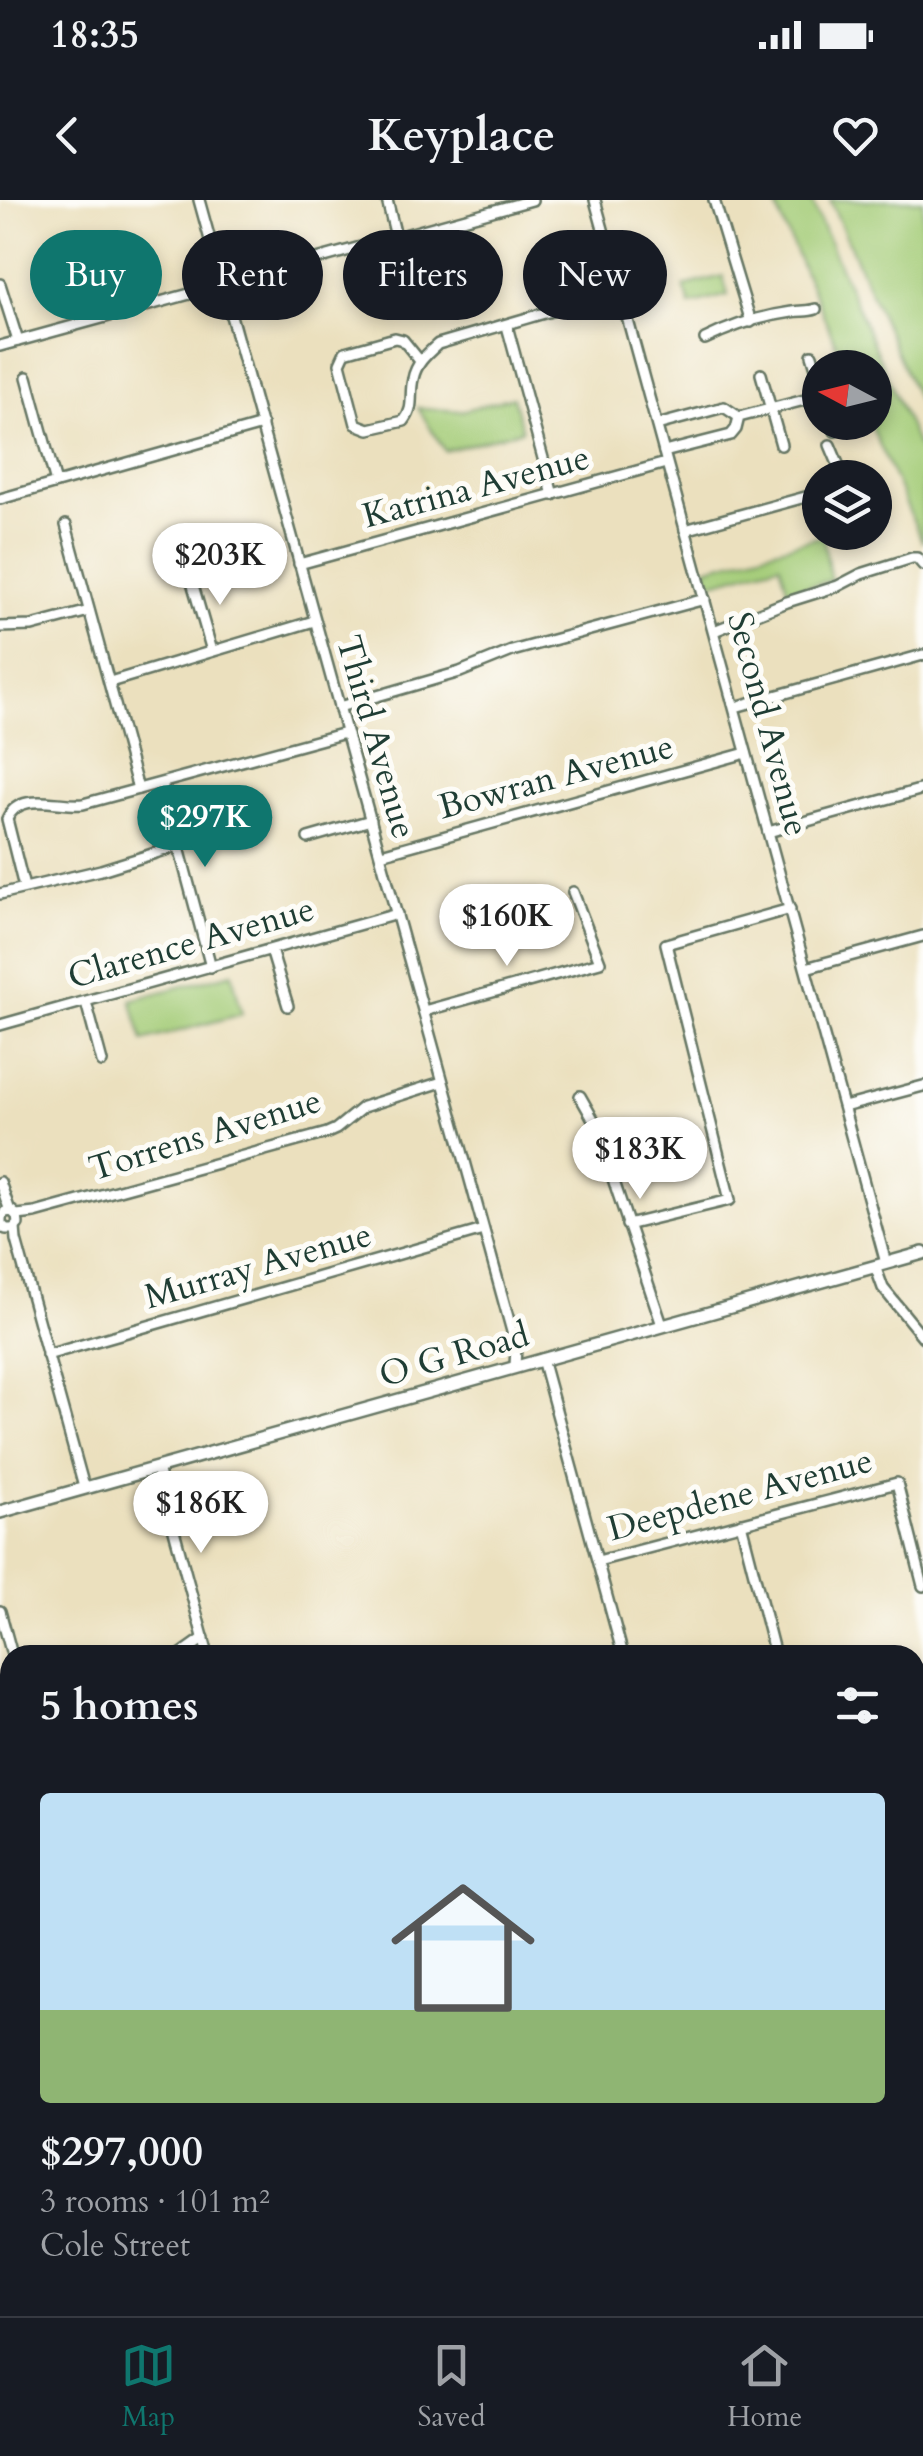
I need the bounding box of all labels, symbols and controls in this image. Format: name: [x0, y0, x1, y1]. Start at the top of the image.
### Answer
text: 18:35: [50, 9, 139, 61]
text: Keyplace: [368, 105, 555, 166]
icon: back: [40, 108, 95, 163]
icon: heart: [828, 108, 883, 163]
chip: Buy: [30, 230, 162, 320]
chip: Rent: [182, 230, 323, 320]
chip: Filters: [343, 230, 503, 320]
chip: New: [523, 230, 667, 320]
north arrow: [802, 350, 892, 440]
map controls: [802, 350, 892, 550]
street label: Katrina Avenue: [357, 434, 595, 540]
button: layers: [802, 460, 892, 550]
pin: $203K: [150, 523, 290, 608]
text: $203K: [174, 533, 266, 577]
street label: Second Avenue: [715, 607, 821, 841]
street label: Third Avenue: [324, 630, 428, 844]
street label: Bowran Avenue: [433, 723, 679, 831]
pin: $297K: [135, 785, 275, 870]
text: $297K: [159, 795, 251, 839]
pin: $160K: [437, 884, 577, 969]
street label: Clarence Avenue: [62, 885, 320, 1001]
text: $160K: [461, 894, 553, 938]
street label: Torrens Avenue: [83, 1077, 327, 1193]
pin: $183K: [570, 1117, 710, 1202]
text: $183K: [594, 1127, 686, 1171]
street label: Murray Avenue: [139, 1211, 377, 1321]
street label: O G Road: [374, 1311, 535, 1399]
street label: Deepdene Avenue: [602, 1437, 878, 1553]
pin: $186K: [131, 1471, 271, 1556]
text: $186K: [155, 1481, 247, 1525]
text: 5 homes: [40, 1677, 198, 1734]
icon: filters: [830, 1678, 885, 1733]
icon: home: [373, 1858, 553, 2038]
text: $297,000: [40, 2123, 203, 2180]
text: 3 rooms · 101 m²: [40, 2180, 270, 2224]
text: Cole Street: [40, 2224, 190, 2268]
tab: Map: [121, 2338, 176, 2436]
tab: Saved: [418, 2338, 485, 2436]
tab: Home: [727, 2338, 802, 2436]

